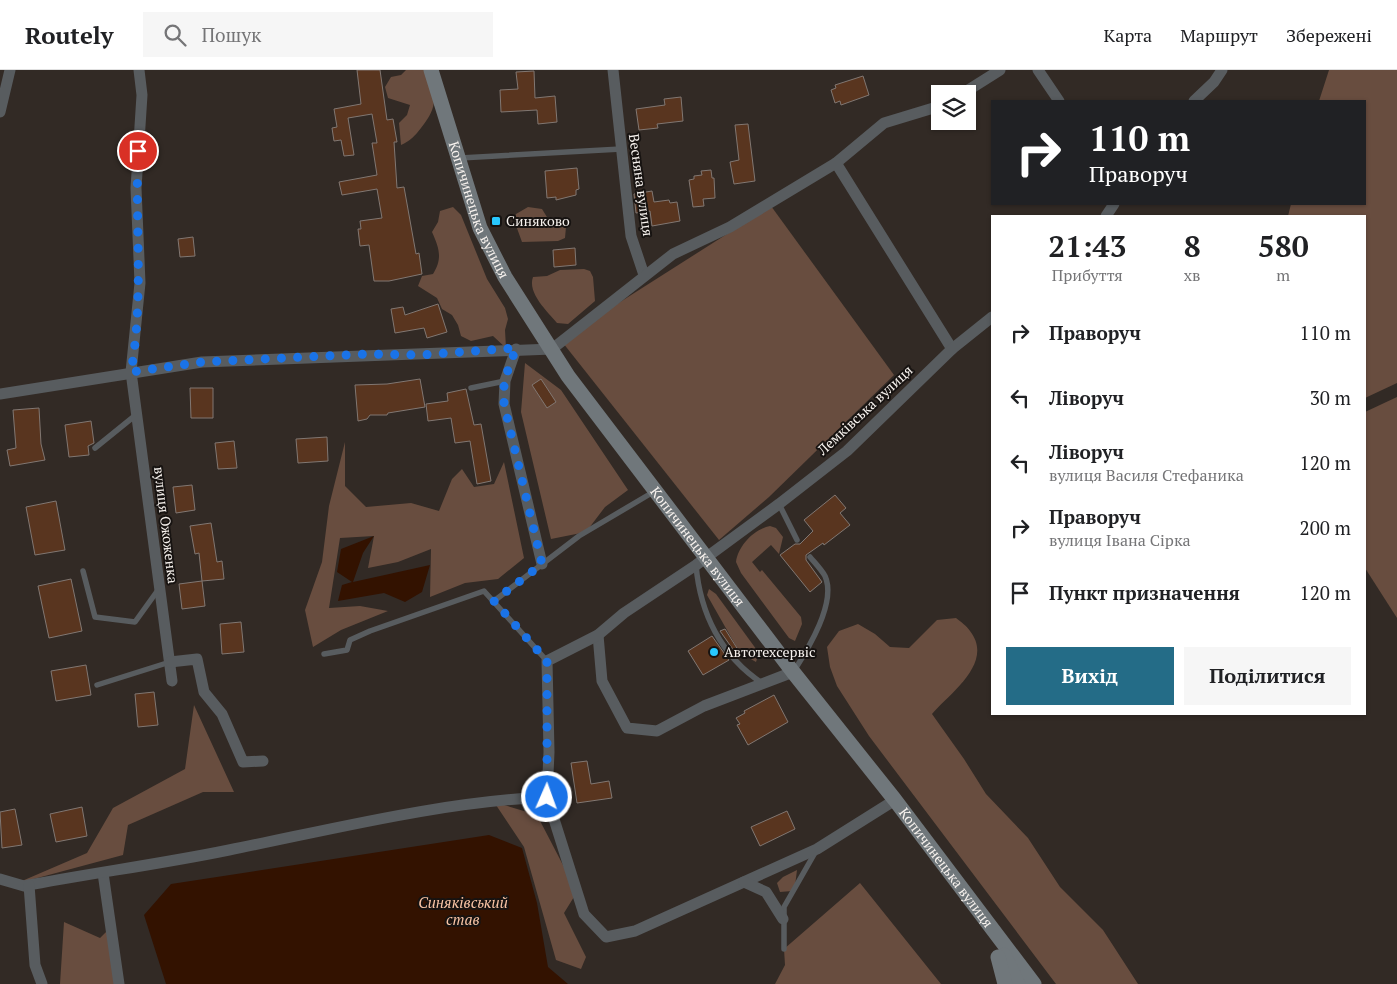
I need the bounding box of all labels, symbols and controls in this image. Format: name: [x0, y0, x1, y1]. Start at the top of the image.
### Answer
search box: [143, 12, 493, 57]
text: Routely: [25, 19, 113, 51]
icon: search: [161, 21, 189, 49]
text: Пошук: [201, 22, 261, 47]
text: Карта: [1104, 23, 1152, 47]
text: Маршрут: [1180, 23, 1258, 47]
text: Збережені: [1286, 23, 1372, 47]
map controls: [931, 85, 976, 130]
button: layers: [931, 85, 976, 130]
text: 110 m: [1089, 115, 1190, 161]
icon: right: [1006, 120, 1071, 185]
pin: [117, 130, 159, 172]
street label: Весняна вулиця: [625, 132, 658, 238]
icon: arrive: [124, 137, 152, 165]
street label: Копичинецька вулиця: [445, 139, 514, 281]
text: Праворуч: [1089, 159, 1188, 188]
place label: Синяково: [506, 211, 570, 230]
marker: Синяково: [490, 215, 502, 227]
text: 21:43: [1048, 226, 1126, 266]
text: 8: [1184, 226, 1201, 266]
text: 580: [1258, 226, 1309, 266]
text: Прибуття: [1052, 264, 1123, 286]
text: хв: [1184, 264, 1200, 286]
text: m: [1276, 264, 1290, 286]
icon: right: [1006, 319, 1034, 347]
text: Праворуч: [1049, 320, 1141, 345]
text: 110 m: [1300, 320, 1351, 345]
street label: Лемківська вулиця: [812, 361, 916, 459]
icon: left: [1006, 384, 1034, 412]
text: Ліворуч: [1049, 385, 1124, 410]
text: 30 m: [1310, 385, 1351, 410]
text: Ліворуч: [1049, 439, 1124, 464]
icon: left: [1006, 449, 1034, 477]
text: 120 m: [1300, 450, 1351, 475]
text: вулиця Василя Стефаника: [1049, 464, 1244, 486]
street label: вулиця Ожоженка: [150, 465, 183, 584]
street label: Копичинецька вулиця: [646, 483, 750, 610]
text: Праворуч: [1049, 504, 1141, 529]
icon: right: [1006, 514, 1034, 542]
text: 200 m: [1300, 515, 1351, 540]
text: вулиця Івана Сірка: [1049, 529, 1191, 551]
icon: arrive: [1006, 579, 1034, 607]
text: Пункт призначення: [1049, 580, 1240, 605]
text: 120 m: [1300, 580, 1351, 605]
place label: Автотехсервіс: [724, 642, 816, 661]
marker: Автотехсервіс: [708, 646, 720, 658]
button: Вихід: [1006, 647, 1174, 705]
button: Поділитися: [1184, 647, 1351, 705]
position arrow: [520, 770, 572, 822]
street label: Копичинецька вулиця: [895, 803, 998, 931]
water label: Синяківський став: [418, 892, 508, 929]

